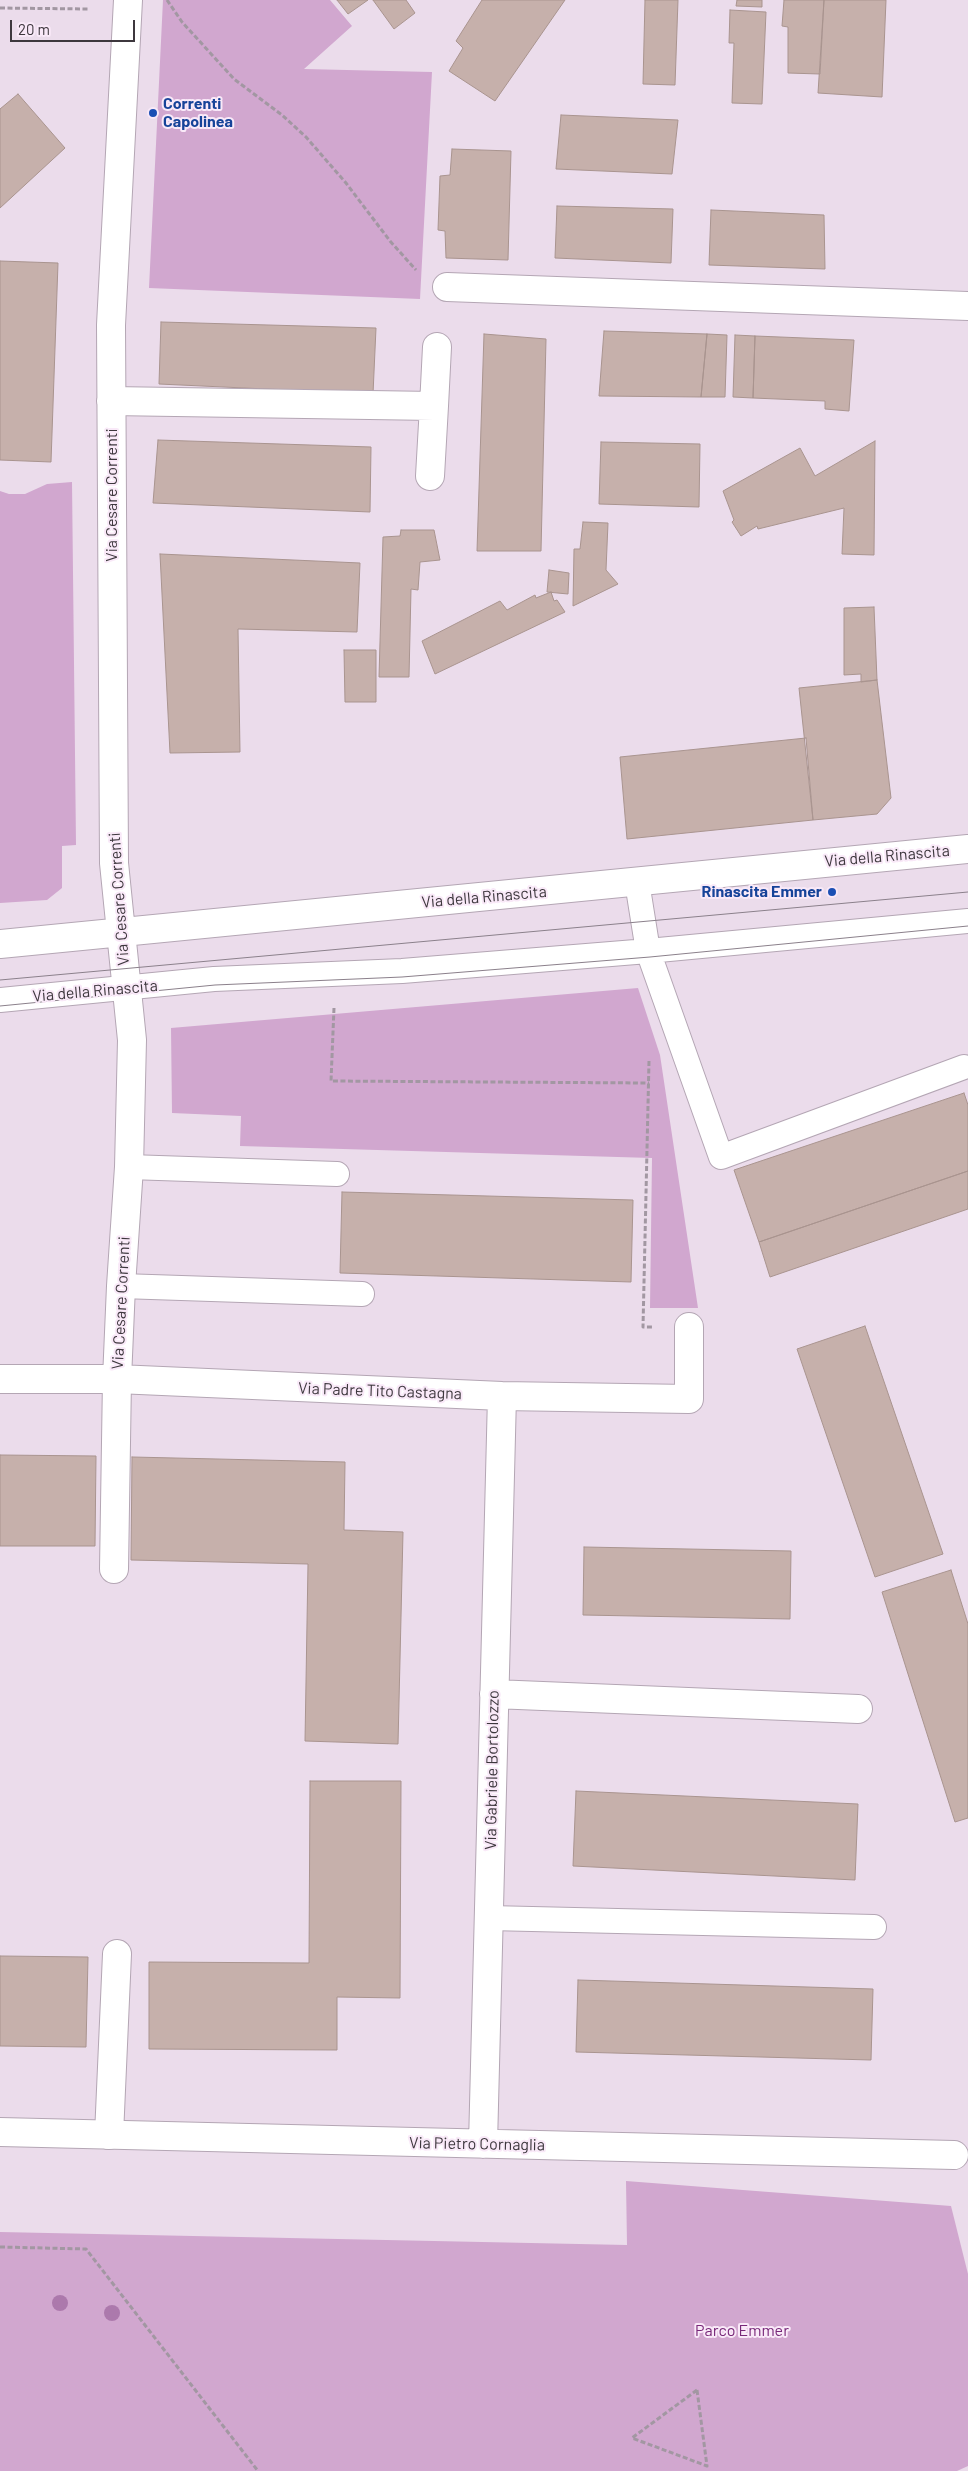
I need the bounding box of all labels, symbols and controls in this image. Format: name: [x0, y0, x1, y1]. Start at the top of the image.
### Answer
scale bar: [12, 10, 138, 42]
text: 20 m: [18, 20, 50, 38]
place label: Correnti Capolinea: [163, 94, 233, 132]
marker: Correnti Capolinea: [147, 107, 159, 119]
street label: Via Cesare Correnti: [102, 428, 122, 562]
street label: Via Cesare Correnti: [105, 832, 133, 966]
street label: Via della Rinascita: [824, 841, 950, 871]
street label: Via della Rinascita: [421, 882, 547, 912]
place label: Rinascita Emmer: [702, 882, 822, 902]
marker: Rinascita Emmer: [826, 886, 838, 898]
street label: Via della Rinascita: [32, 976, 158, 1006]
street label: Via Cesare Correnti: [108, 1236, 134, 1370]
street label: Via Padre Tito Castagna: [298, 1379, 462, 1403]
street label: Via Gabriele Bortolozzo: [481, 1690, 503, 1850]
street label: Via Pietro Cornaglia: [409, 2133, 545, 2155]
park label: Parco Emmer: [695, 2321, 789, 2341]

